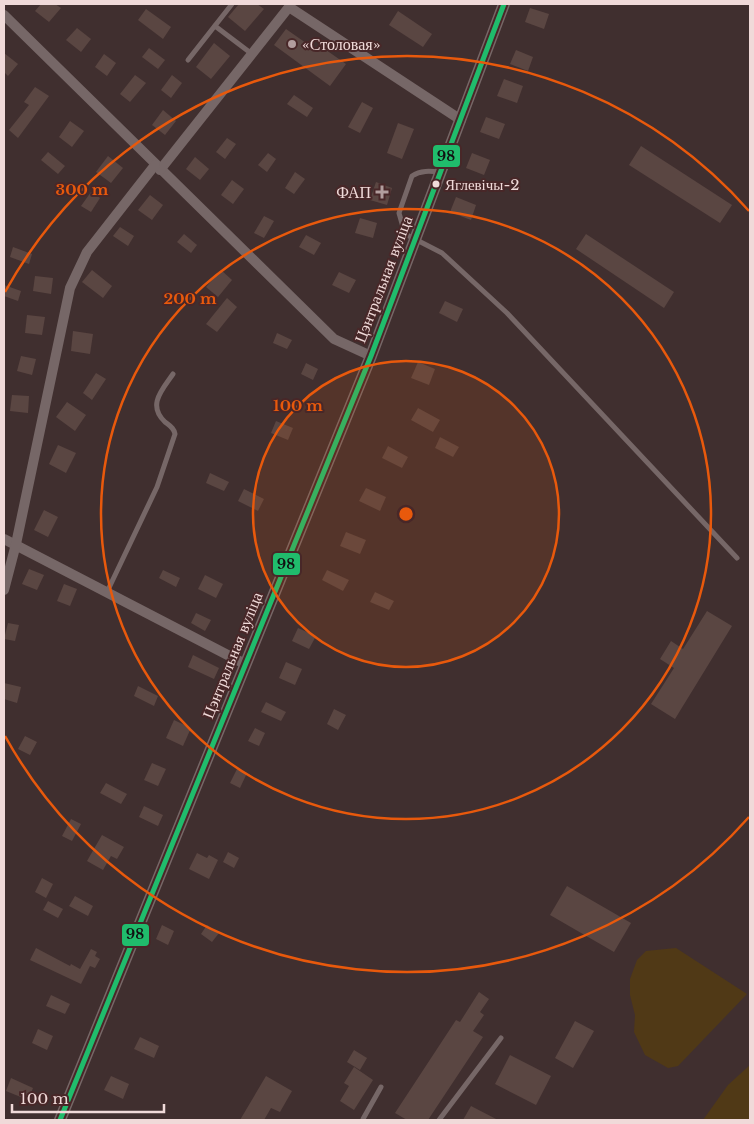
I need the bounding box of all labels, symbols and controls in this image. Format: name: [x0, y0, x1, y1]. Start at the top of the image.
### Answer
place label: «Столовая»: [302, 34, 381, 54]
marker: «Столовая»: [286, 38, 298, 50]
line badge: 98: [432, 144, 461, 168]
text: 98: [437, 147, 455, 165]
place label: Яглевічы-2: [445, 175, 520, 194]
marker: Яглевічы-2: [431, 179, 441, 189]
text: 300 m: [56, 180, 109, 199]
place label: ФАП: [336, 182, 371, 202]
marker: ФАП: [375, 185, 389, 199]
street label: Цэнтральная вуліца: [350, 213, 416, 345]
text: 200 m: [164, 289, 217, 308]
text: 100 m: [273, 396, 323, 415]
centre of rings: [397, 505, 415, 523]
line badge: 98: [272, 552, 301, 576]
text: 98: [277, 555, 295, 573]
street label: Цэнтральная вуліца: [197, 589, 267, 721]
line badge: 98: [121, 923, 150, 947]
text: 98: [126, 925, 144, 943]
scale bar: [12, 1082, 165, 1114]
text: 100 m: [20, 1089, 69, 1108]

